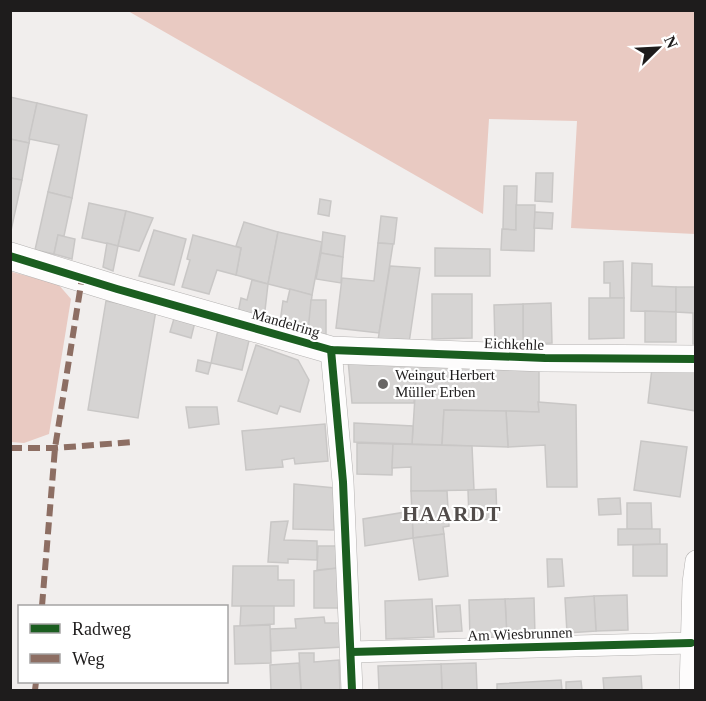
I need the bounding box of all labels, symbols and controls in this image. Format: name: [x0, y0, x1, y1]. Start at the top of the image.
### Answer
north arrow: [628, 18, 688, 78]
text: N: [661, 33, 682, 51]
street label: Mandelring: [250, 306, 322, 340]
street label: Eichkehle: [484, 335, 545, 353]
place label: Weingut Herbert Müller Erben: [395, 367, 496, 400]
marker: Weingut Herbert Müller Erben: [376, 377, 390, 391]
district label: HAARDT: [402, 502, 502, 526]
legend: [18, 605, 228, 683]
text: Radweg: [72, 619, 131, 639]
street label: Am Wiesbrunnen: [467, 624, 573, 644]
text: Weg: [72, 649, 105, 669]

